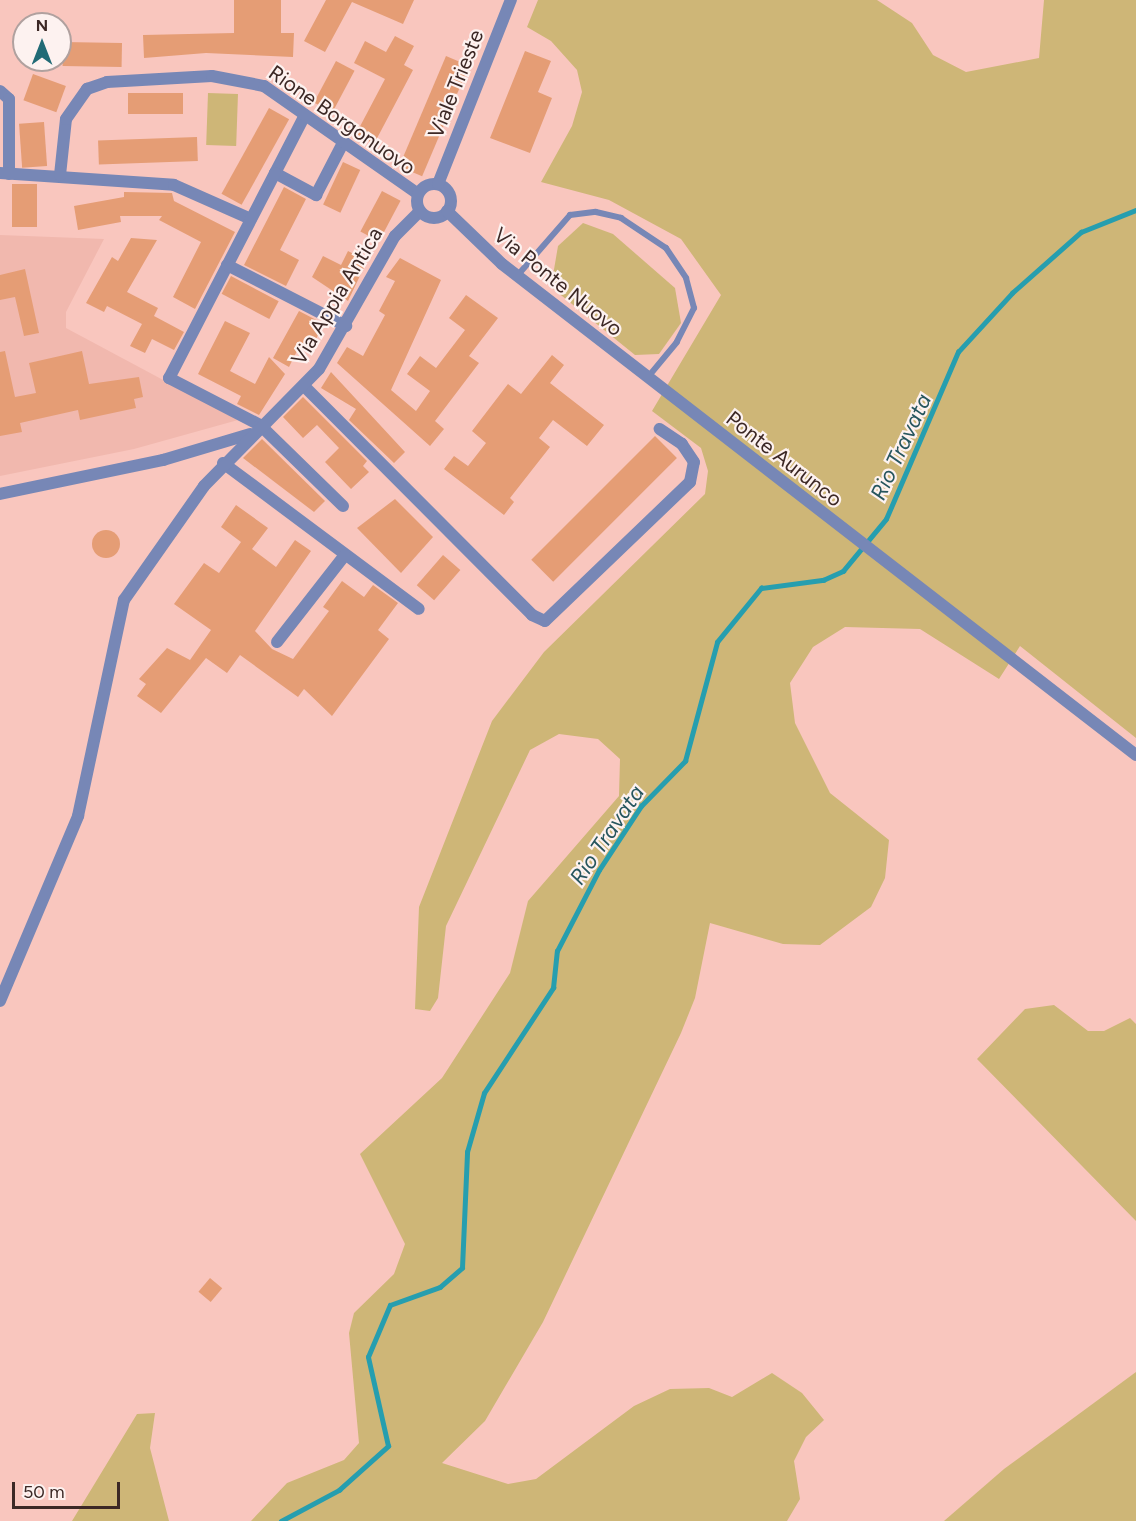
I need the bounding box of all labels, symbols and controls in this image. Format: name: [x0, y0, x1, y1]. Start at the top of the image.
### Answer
north arrow: [12, 12, 72, 72]
text: N: [36, 16, 48, 35]
street label: Viale Trieste: [423, 26, 489, 142]
street label: Rione Borgonuovo: [264, 60, 420, 180]
street label: Via Ponte Nuovo: [489, 222, 627, 342]
street label: Via Appia Antica: [286, 223, 388, 369]
water label: Rio Travata: [865, 390, 937, 504]
street label: Ponte Aurunco: [721, 406, 847, 512]
water label: Rio Travata: [564, 780, 650, 890]
scale bar: [15, 1470, 123, 1508]
text: 50 m: [23, 1481, 65, 1503]

